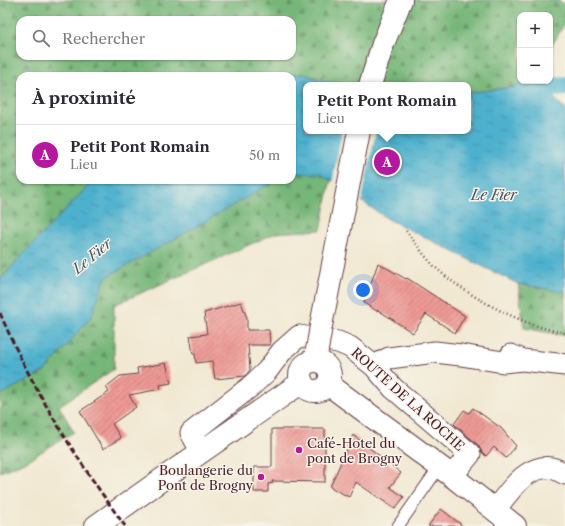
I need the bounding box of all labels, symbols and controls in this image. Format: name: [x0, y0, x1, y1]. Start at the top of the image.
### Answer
map controls: [517, 12, 553, 84]
button: +: [517, 12, 553, 48]
search box: [16, 16, 296, 60]
icon: search: [30, 27, 52, 49]
text: Rechercher: [62, 29, 145, 48]
button: −: [517, 48, 553, 84]
popup: [303, 82, 471, 134]
text: À proximité: [32, 88, 136, 108]
text: Petit Pont Romain: [317, 91, 457, 110]
text: Lieu: [317, 110, 345, 126]
text: Petit Pont Romain: [70, 137, 210, 156]
text: A: [40, 147, 50, 163]
text: 50 m: [249, 147, 280, 163]
pin: A: [374, 147, 400, 177]
text: Lieu: [70, 156, 98, 172]
water label: Le Fier: [470, 186, 518, 204]
water label: Le Fier: [68, 233, 116, 278]
your location: [353, 280, 373, 300]
street label: ROUTE DE LA ROCHE: [348, 344, 468, 454]
place label: Café-Hotel du pont de Brogny: [307, 435, 403, 466]
marker: Café-Hotel du pont de Brogny: [294, 445, 304, 455]
place label: Boulangerie du Pont de Brogny: [158, 462, 254, 493]
marker: Boulangerie du Pont de Brogny: [256, 472, 266, 482]

